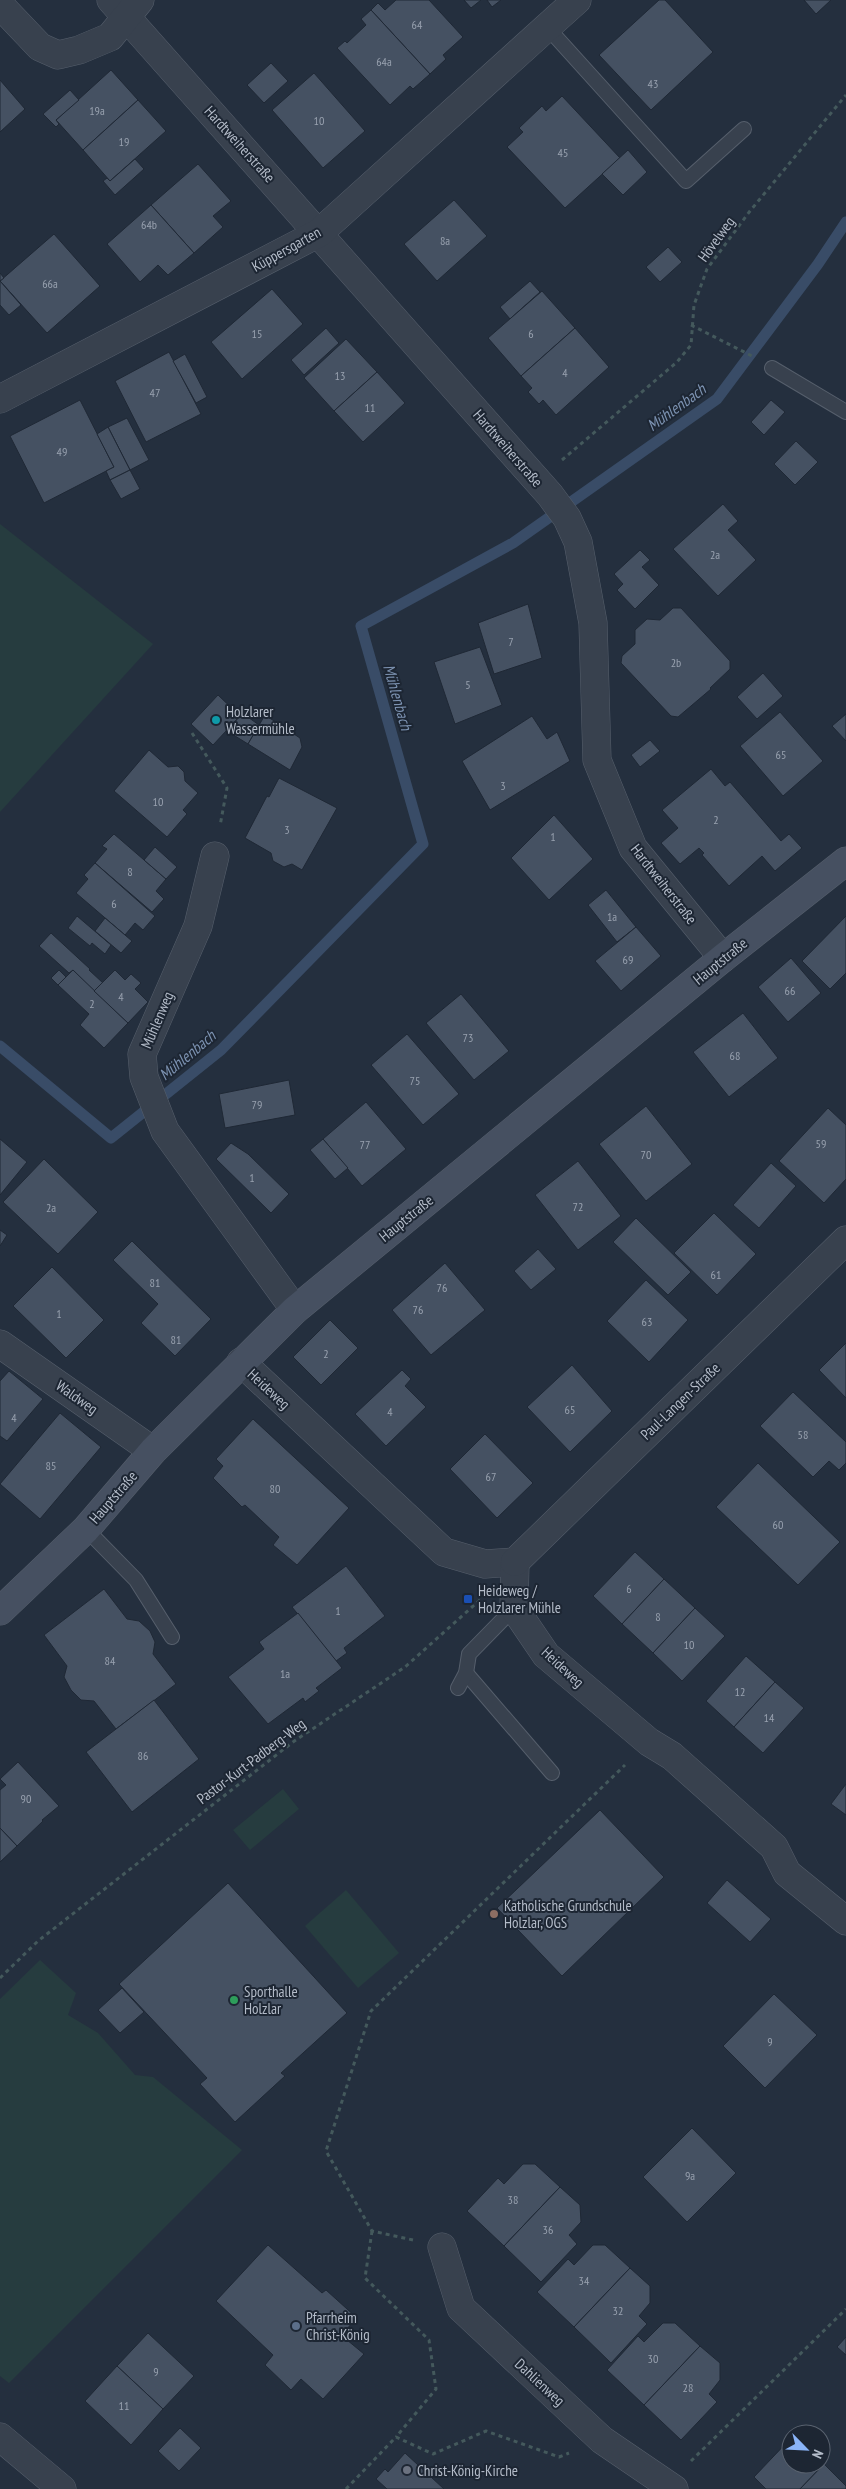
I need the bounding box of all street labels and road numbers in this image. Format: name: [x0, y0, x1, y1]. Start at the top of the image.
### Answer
street label: Hardtweiherstraße: [201, 102, 279, 186]
street label: Hövelweg: [693, 213, 739, 265]
street label: Küppersgarten: [248, 222, 324, 276]
street label: Hardtweiherstraße: [469, 405, 547, 491]
street label: Hardtweiherstraße: [627, 840, 701, 928]
street label: Hauptstraße: [689, 933, 751, 989]
street label: Mühlenweg: [136, 989, 178, 1051]
street label: Hauptstraße: [375, 1190, 437, 1246]
street label: Paul-Langen-Straße: [636, 1358, 724, 1444]
street label: Heideweg: [244, 1365, 294, 1413]
street label: Waldweg: [52, 1376, 102, 1418]
street label: Hauptstraße: [85, 1467, 141, 1527]
street label: Heideweg: [538, 1643, 588, 1691]
street label: Pastor-Kurt-Padberg-Weg: [193, 1714, 309, 1808]
street label: Dahlienweg: [511, 2354, 569, 2410]

